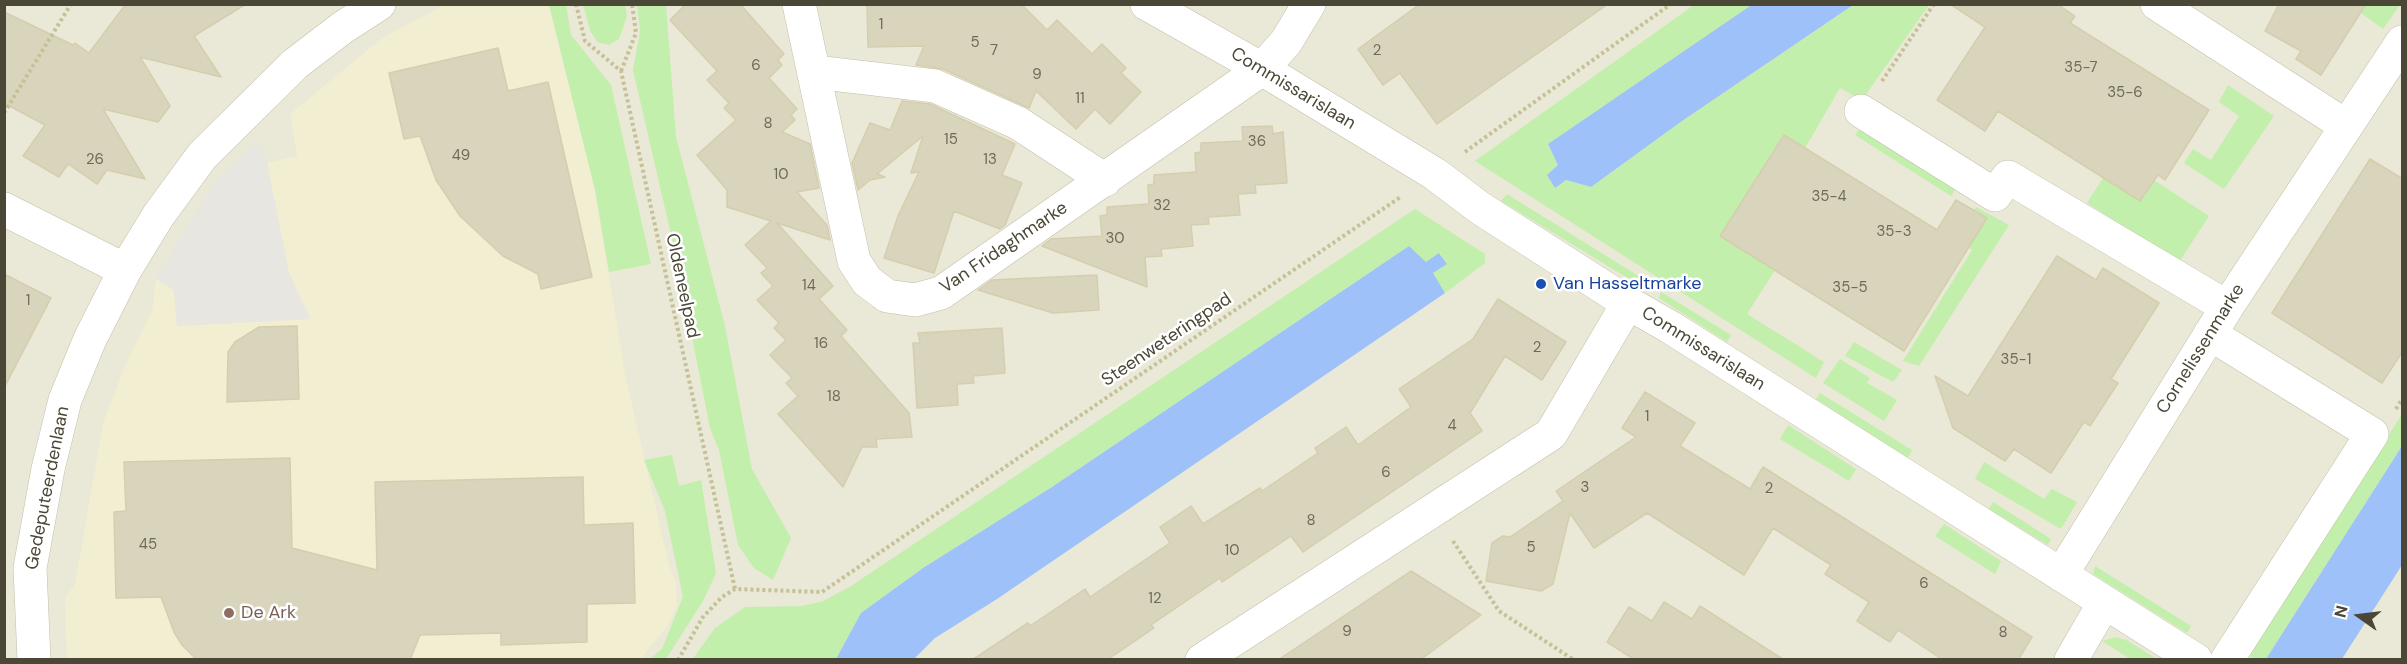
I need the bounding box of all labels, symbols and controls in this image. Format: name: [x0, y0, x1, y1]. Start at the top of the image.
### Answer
house number: 1: [879, 16, 883, 34]
house number: 5: [970, 34, 980, 52]
house number: 7: [990, 42, 998, 60]
house number: 2: [1373, 42, 1381, 60]
street label: Commissarislaan: [1227, 43, 1359, 135]
house number: 6: [751, 57, 761, 75]
house number: 35-7: [2064, 59, 2098, 77]
house number: 9: [1032, 66, 1042, 84]
house number: 35-6: [2107, 84, 2143, 102]
house number: 11: [1075, 90, 1085, 108]
house number: 8: [763, 115, 773, 133]
house number: 15: [944, 131, 958, 149]
house number: 36: [1248, 133, 1266, 151]
house number: 49: [452, 147, 470, 165]
house number: 26: [86, 151, 104, 169]
house number: 13: [983, 151, 997, 169]
house number: 10: [774, 166, 788, 184]
house number: 35-4: [1811, 188, 1847, 206]
street label: Van Fridaghmarke: [936, 197, 1072, 299]
house number: 32: [1153, 197, 1171, 215]
house number: 35-3: [1877, 223, 1911, 241]
house number: 30: [1105, 230, 1125, 248]
street label: Oldeneelpad: [660, 232, 704, 340]
place label: Van Hasseltmarke: [1553, 273, 1701, 295]
house number: 14: [802, 277, 816, 295]
marker: Van Hasseltmarke: [1534, 277, 1548, 291]
house number: 35-5: [1832, 279, 1868, 297]
street label: Cornelissenmarke: [2152, 280, 2250, 418]
street label: Steenweteringpad: [1098, 289, 1236, 391]
house number: 1: [26, 292, 30, 310]
street label: Commissarislaan: [1637, 302, 1769, 396]
house number: 16: [814, 335, 828, 353]
house number: 2: [1533, 339, 1541, 357]
house number: 35-1: [2001, 351, 2031, 369]
house number: 18: [827, 388, 841, 406]
street label: Gedeputeerdenlaan: [22, 404, 74, 572]
house number: 1: [1645, 408, 1649, 426]
house number: 4: [1447, 417, 1457, 435]
house number: 6: [1381, 464, 1391, 482]
house number: 3: [1581, 479, 1589, 497]
house number: 2: [1765, 480, 1773, 498]
house number: 8: [1306, 512, 1316, 530]
house number: 45: [139, 536, 157, 554]
house number: 5: [1526, 539, 1536, 557]
house number: 10: [1225, 542, 1239, 560]
house number: 6: [1919, 575, 1929, 593]
north arrow: [2329, 586, 2389, 646]
house number: 12: [1148, 590, 1162, 608]
place label: De Ark: [241, 602, 296, 624]
text: N: [2329, 603, 2353, 620]
marker: De Ark: [222, 606, 236, 620]
house number: 9: [1342, 623, 1352, 641]
house number: 8: [1998, 624, 2008, 642]

